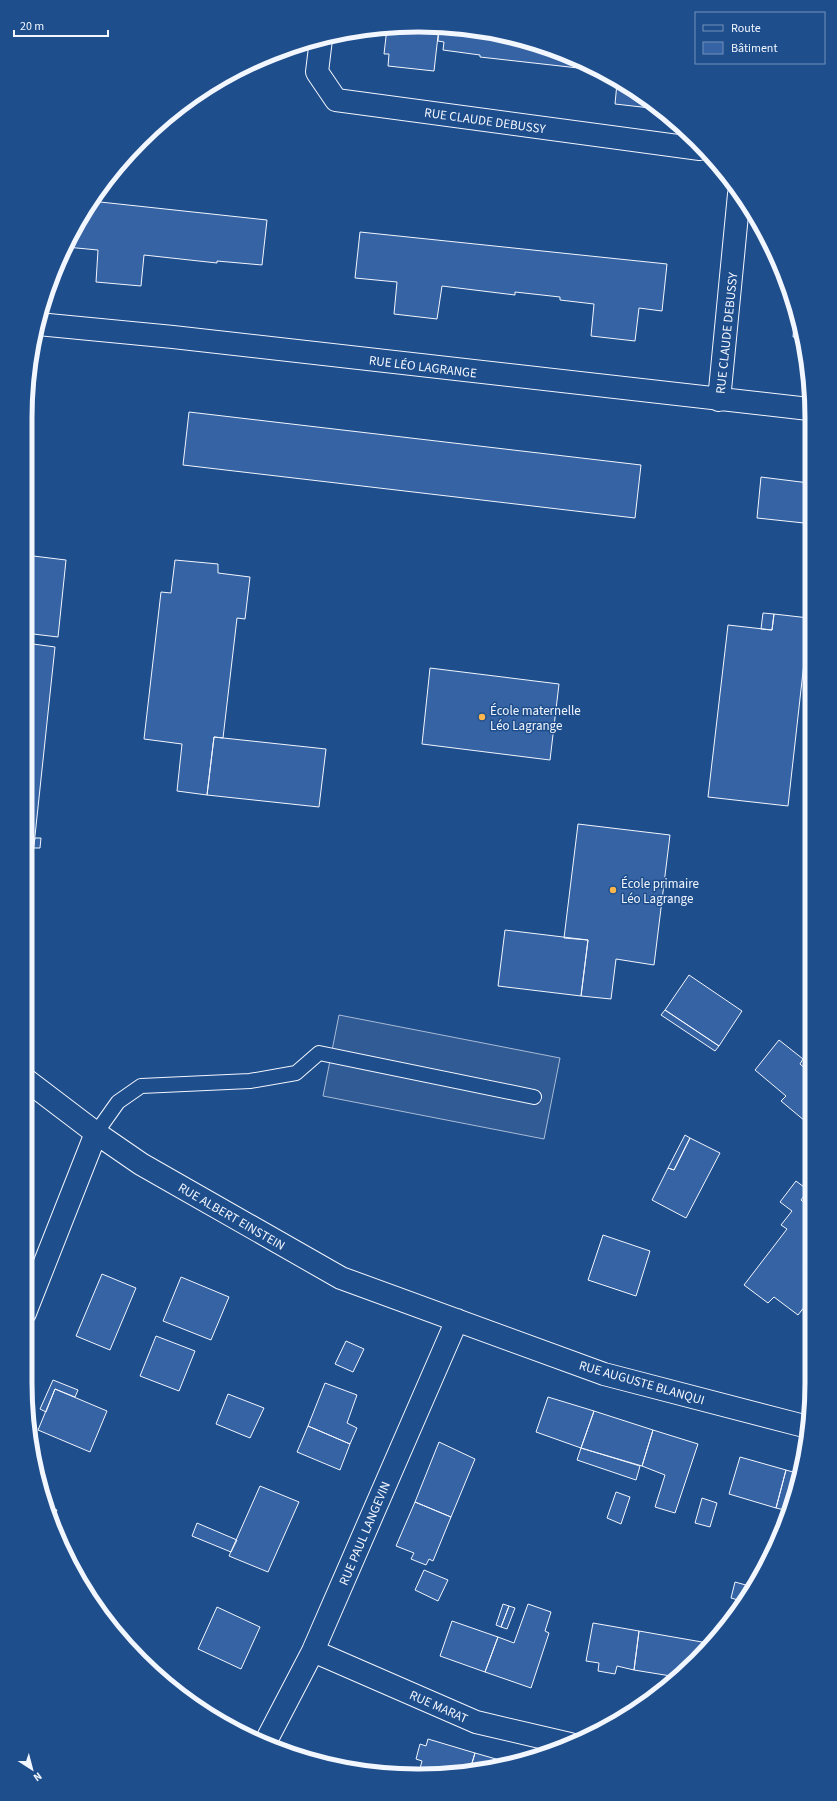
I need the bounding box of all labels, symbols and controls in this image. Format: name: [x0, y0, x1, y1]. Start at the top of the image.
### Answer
scale bar: [14, 12, 108, 38]
legend: [695, 12, 825, 64]
text: 20 m: [20, 18, 44, 35]
text: Route: [731, 20, 761, 37]
text: Bâtiment: [731, 40, 777, 57]
street label: RUE CLAUDE DEBUSSY: [423, 104, 547, 139]
street label: RUE CLAUDE DEBUSSY: [712, 271, 742, 395]
street label: RUE LÉO LAGRANGE: [368, 351, 478, 383]
place label: École maternelle Léo Lagrange: [490, 702, 581, 735]
marker: École maternelle Léo Lagrange: [477, 712, 487, 722]
place label: École primaire Léo Lagrange: [621, 875, 699, 908]
marker: École primaire Léo Lagrange: [608, 885, 618, 895]
street label: RUE ALBERT EINSTEIN: [175, 1179, 288, 1255]
street label: RUE AUGUSTE BLANQUI: [577, 1356, 707, 1409]
street label: RUE PAUL LANGEVIN: [335, 1479, 395, 1588]
street label: RUE MARAT: [406, 1686, 471, 1728]
north arrow: [12, 1749, 52, 1789]
text: N: [30, 1768, 45, 1785]

